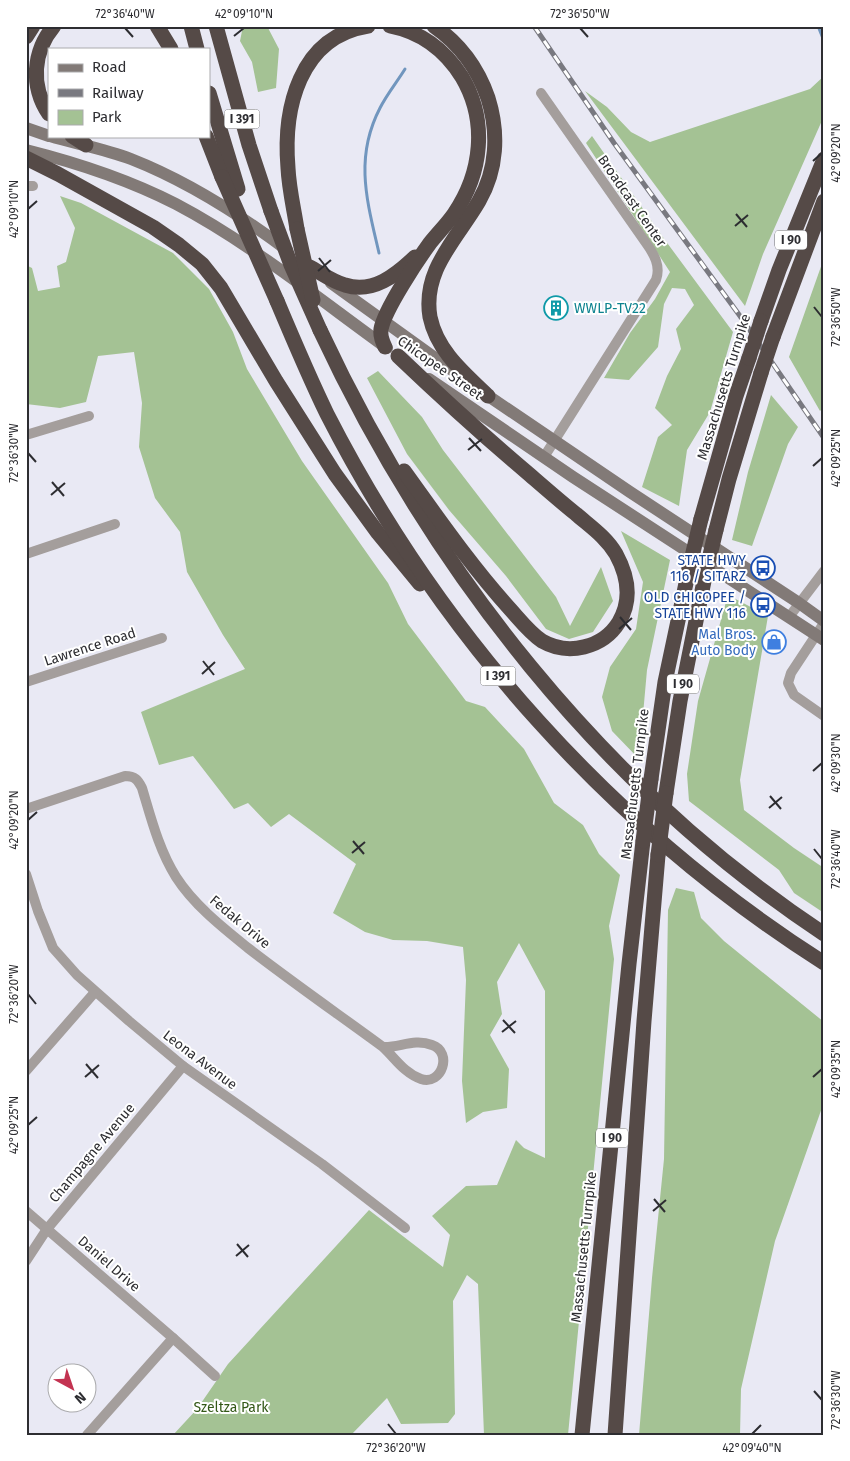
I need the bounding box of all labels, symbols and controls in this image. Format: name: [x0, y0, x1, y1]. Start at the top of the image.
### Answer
text: 72°36'40"W: [95, 7, 155, 21]
text: 42°09'10"N: [215, 7, 273, 21]
text: 72°36'50"W: [550, 7, 610, 21]
legend: [48, 48, 210, 138]
text: Road: [92, 58, 127, 76]
text: Railway: [92, 84, 144, 102]
text: Park: [92, 108, 122, 126]
road number: I 391: [224, 110, 260, 128]
text: 42°09'20"N: [829, 123, 843, 183]
street label: Broadcast Center: [594, 152, 670, 251]
text: 42°09'10"N: [7, 180, 21, 238]
road number: I 90: [775, 230, 807, 250]
text: 72°36'50"W: [829, 287, 843, 347]
building icon: WWLP-TV22: [543, 295, 569, 321]
place label: WWLP-TV22: [574, 300, 646, 317]
street label: Massachusetts Turnpike: [694, 312, 754, 462]
street label: Chicopee Street: [394, 332, 486, 404]
text: 72°36'30"W: [7, 423, 21, 483]
text: 42°09'25"N: [829, 429, 843, 487]
place label: STATE HWY 116 / SITARZ: [670, 552, 746, 585]
bus stop icon: STATE HWY 116 / SITARZ: [750, 555, 776, 581]
place label: OLD CHICOPEE / STATE HWY 116: [644, 589, 746, 622]
bus stop icon: OLD CHICOPEE / STATE HWY 116: [750, 592, 776, 618]
street label: Lawrence Road: [42, 624, 138, 670]
place label: Mal Bros. Auto Body: [691, 626, 756, 659]
shop icon: Mal Bros. Auto Body: [761, 629, 787, 655]
road number: I 391: [480, 666, 516, 686]
road number: I 90: [667, 674, 699, 694]
street label: Massachusetts Turnpike: [617, 708, 653, 860]
text: 42°09'30"N: [829, 733, 843, 793]
text: 42°09'20"N: [7, 790, 21, 850]
text: 72°36'40"W: [829, 829, 843, 889]
street label: Fedak Drive: [206, 892, 274, 952]
text: 72°36'20"W: [7, 964, 21, 1024]
street label: Leona Avenue: [160, 1027, 240, 1093]
text: 42°09'35"N: [829, 1040, 843, 1098]
text: 42°09'25"N: [7, 1096, 21, 1154]
street label: Champagne Avenue: [45, 1100, 139, 1206]
road number: I 90: [596, 1128, 628, 1148]
street label: Massachusetts Turnpike: [568, 1171, 600, 1323]
street label: Daniel Drive: [74, 1232, 144, 1296]
north arrow: [48, 1364, 98, 1414]
text: 72°36'30"W: [829, 1370, 843, 1430]
text: N: [71, 1388, 89, 1407]
park label: Szeltza Park: [193, 1399, 269, 1416]
text: 72°36'20"W: [366, 1441, 426, 1455]
text: 42°09'40"N: [722, 1441, 782, 1455]

